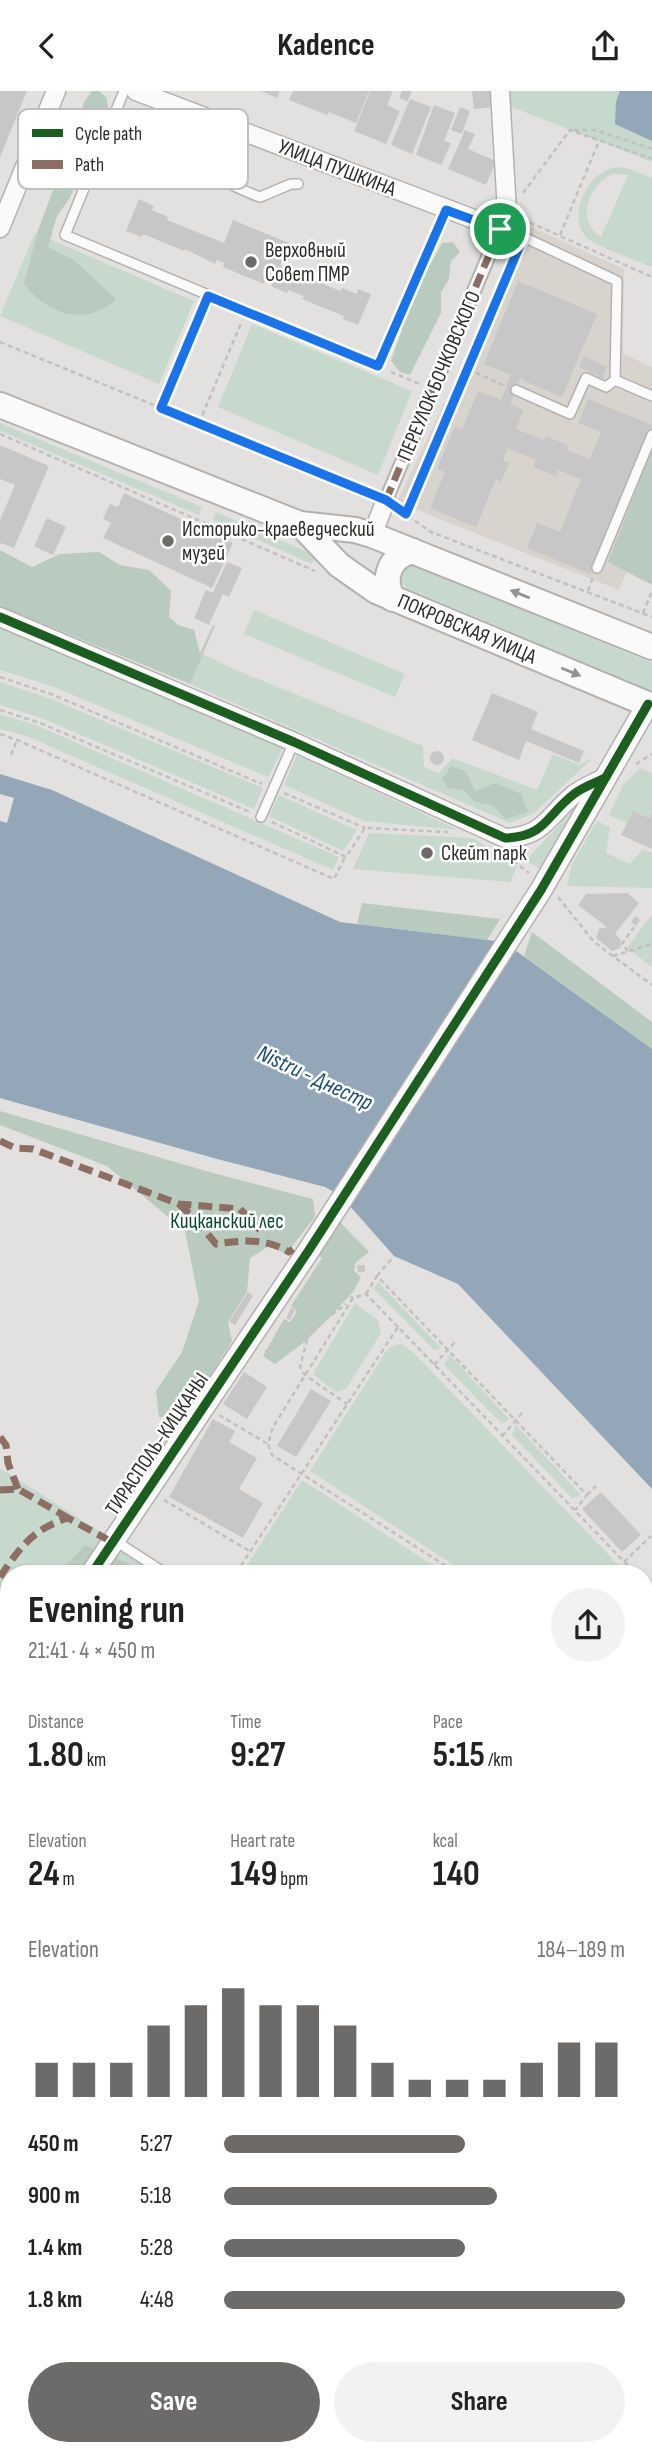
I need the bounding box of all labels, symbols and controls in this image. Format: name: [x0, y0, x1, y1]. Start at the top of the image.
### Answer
text: Kadence: [277, 26, 375, 65]
icon: back: [28, 27, 66, 65]
icon: share: [586, 27, 624, 65]
legend: [18, 109, 248, 189]
text: Cycle path: [75, 123, 142, 146]
street label: УЛИЦА ПУШКИНА: [275, 134, 400, 202]
text: Path: [75, 154, 104, 177]
pin: [470, 199, 530, 259]
icon: arrive: [481, 210, 519, 248]
place label: Верховный Совет ПМР: [265, 238, 350, 287]
marker: Верховный Совет ПМР: [243, 254, 259, 270]
street label: ПЕРЕУЛОК БОЧКОВСКОГО: [392, 287, 486, 465]
place label: Историко-краеведческий музей: [182, 517, 375, 566]
marker: Историко-краеведческий музей: [160, 533, 176, 549]
street label: ПОКРОВСКАЯ УЛИЦА: [394, 589, 541, 670]
one-way arrow: [510, 589, 531, 600]
one-way arrow: [560, 667, 581, 678]
place label: Скейт парк: [441, 841, 527, 866]
marker: Скейт парк: [419, 845, 435, 861]
water label: Nistru - Днестр: [253, 1039, 378, 1117]
park label: Кицканский лес: [170, 1209, 284, 1234]
street label: ТИРАСПОЛЬ-КИЦКАНЫ: [100, 1368, 214, 1520]
text: Evening run: [28, 1588, 185, 1633]
button: share: [551, 1588, 625, 1662]
text: 21:41 · 4 × 450 m: [28, 1637, 155, 1665]
text: Distance: [28, 1711, 84, 1734]
text: Time: [230, 1711, 261, 1734]
text: Pace: [433, 1711, 463, 1734]
text: 1.80: [28, 1734, 84, 1777]
text: 9:27: [230, 1734, 285, 1777]
text: 5:15: [433, 1734, 485, 1777]
text: km: [84, 1749, 106, 1772]
text: /km: [485, 1749, 513, 1772]
text: Elevation: [28, 1830, 87, 1853]
text: Heart rate: [230, 1830, 295, 1853]
text: kcal: [433, 1830, 458, 1853]
text: 24: [28, 1853, 59, 1896]
text: 149: [230, 1853, 277, 1896]
text: 140: [433, 1853, 480, 1896]
text: m: [59, 1868, 75, 1891]
text: bpm: [277, 1868, 308, 1891]
text: Elevation: [28, 1936, 99, 1964]
text: 184–189 m: [537, 1936, 625, 1964]
text: 450 m: [28, 2130, 79, 2158]
text: 5:27: [140, 2130, 172, 2158]
text: 900 m: [28, 2182, 80, 2210]
text: 5:18: [140, 2182, 172, 2210]
text: 1.4 km: [28, 2234, 82, 2262]
text: 5:28: [140, 2234, 173, 2262]
text: 1.8 km: [28, 2286, 82, 2314]
text: 4:48: [140, 2286, 174, 2314]
button: Save: [28, 2362, 320, 2442]
button: Share: [334, 2362, 625, 2442]

